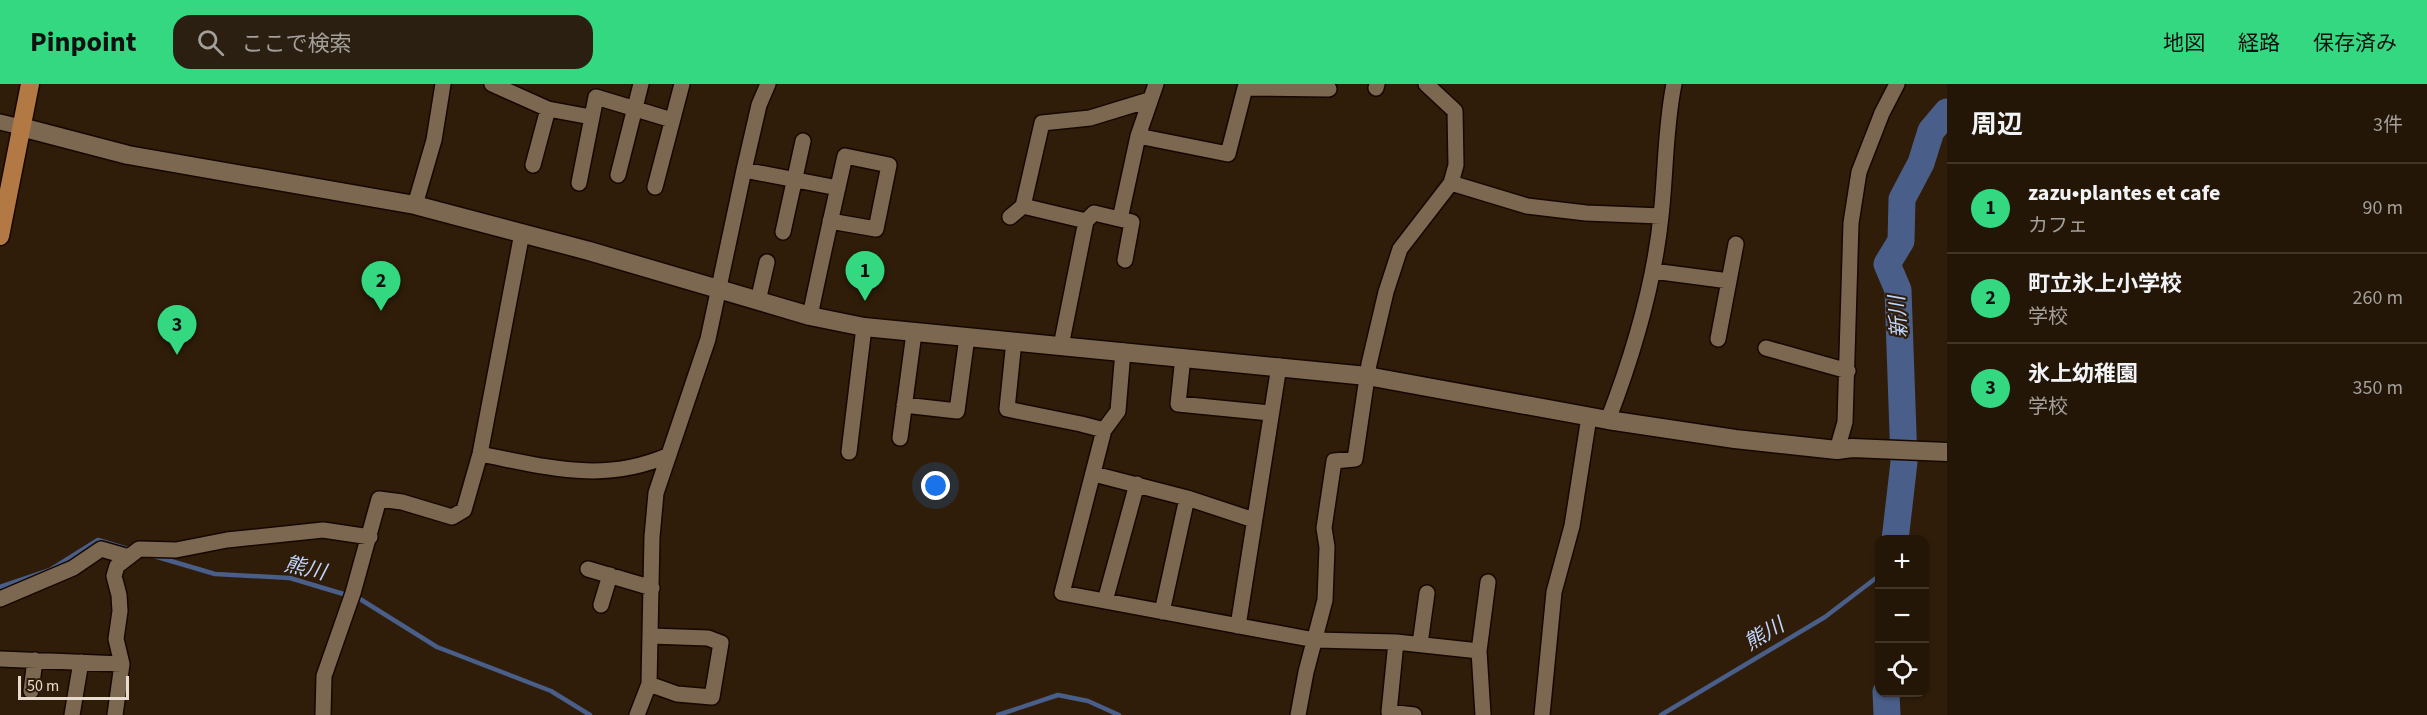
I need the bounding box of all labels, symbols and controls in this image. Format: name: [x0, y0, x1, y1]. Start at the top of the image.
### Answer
search box: [173, 15, 593, 69]
text: Pinpoint: [30, 22, 137, 62]
icon: search: [194, 26, 227, 59]
text: ここで検索: [242, 28, 352, 60]
text: 地図: [2163, 28, 2205, 58]
text: 経路: [2238, 28, 2280, 58]
text: 保存済み: [2313, 28, 2397, 58]
text: 周辺: [1971, 106, 2023, 143]
text: 3件: [2373, 111, 2403, 139]
text: zazu•plantes et cafe: [2028, 177, 2220, 209]
text: 1: [1985, 194, 1996, 222]
text: 90 m: [2363, 194, 2403, 222]
text: カフェ: [2028, 212, 2088, 240]
pin: 1: [846, 252, 884, 301]
pin: 2: [362, 262, 400, 311]
text: 町立氷上小学校: [2028, 268, 2182, 300]
text: 2: [1985, 284, 1996, 312]
text: 260 m: [2353, 284, 2403, 312]
water label: 新川: [1881, 293, 1914, 339]
text: 学校: [2028, 303, 2068, 331]
pin: 3: [158, 306, 196, 355]
text: 氷上幼稚園: [2028, 358, 2138, 390]
text: 3: [1985, 374, 1996, 402]
text: 350 m: [2353, 374, 2403, 402]
text: 学校: [2028, 393, 2068, 421]
your location: [921, 471, 950, 500]
map controls: [1875, 535, 1929, 697]
button: +: [1875, 535, 1929, 589]
water label: 熊川: [281, 549, 331, 588]
button: −: [1875, 589, 1929, 643]
water label: 熊川: [1738, 609, 1791, 658]
button: locate: [1875, 643, 1929, 697]
scale bar: [18, 673, 129, 700]
text: 50 m: [27, 675, 59, 697]

